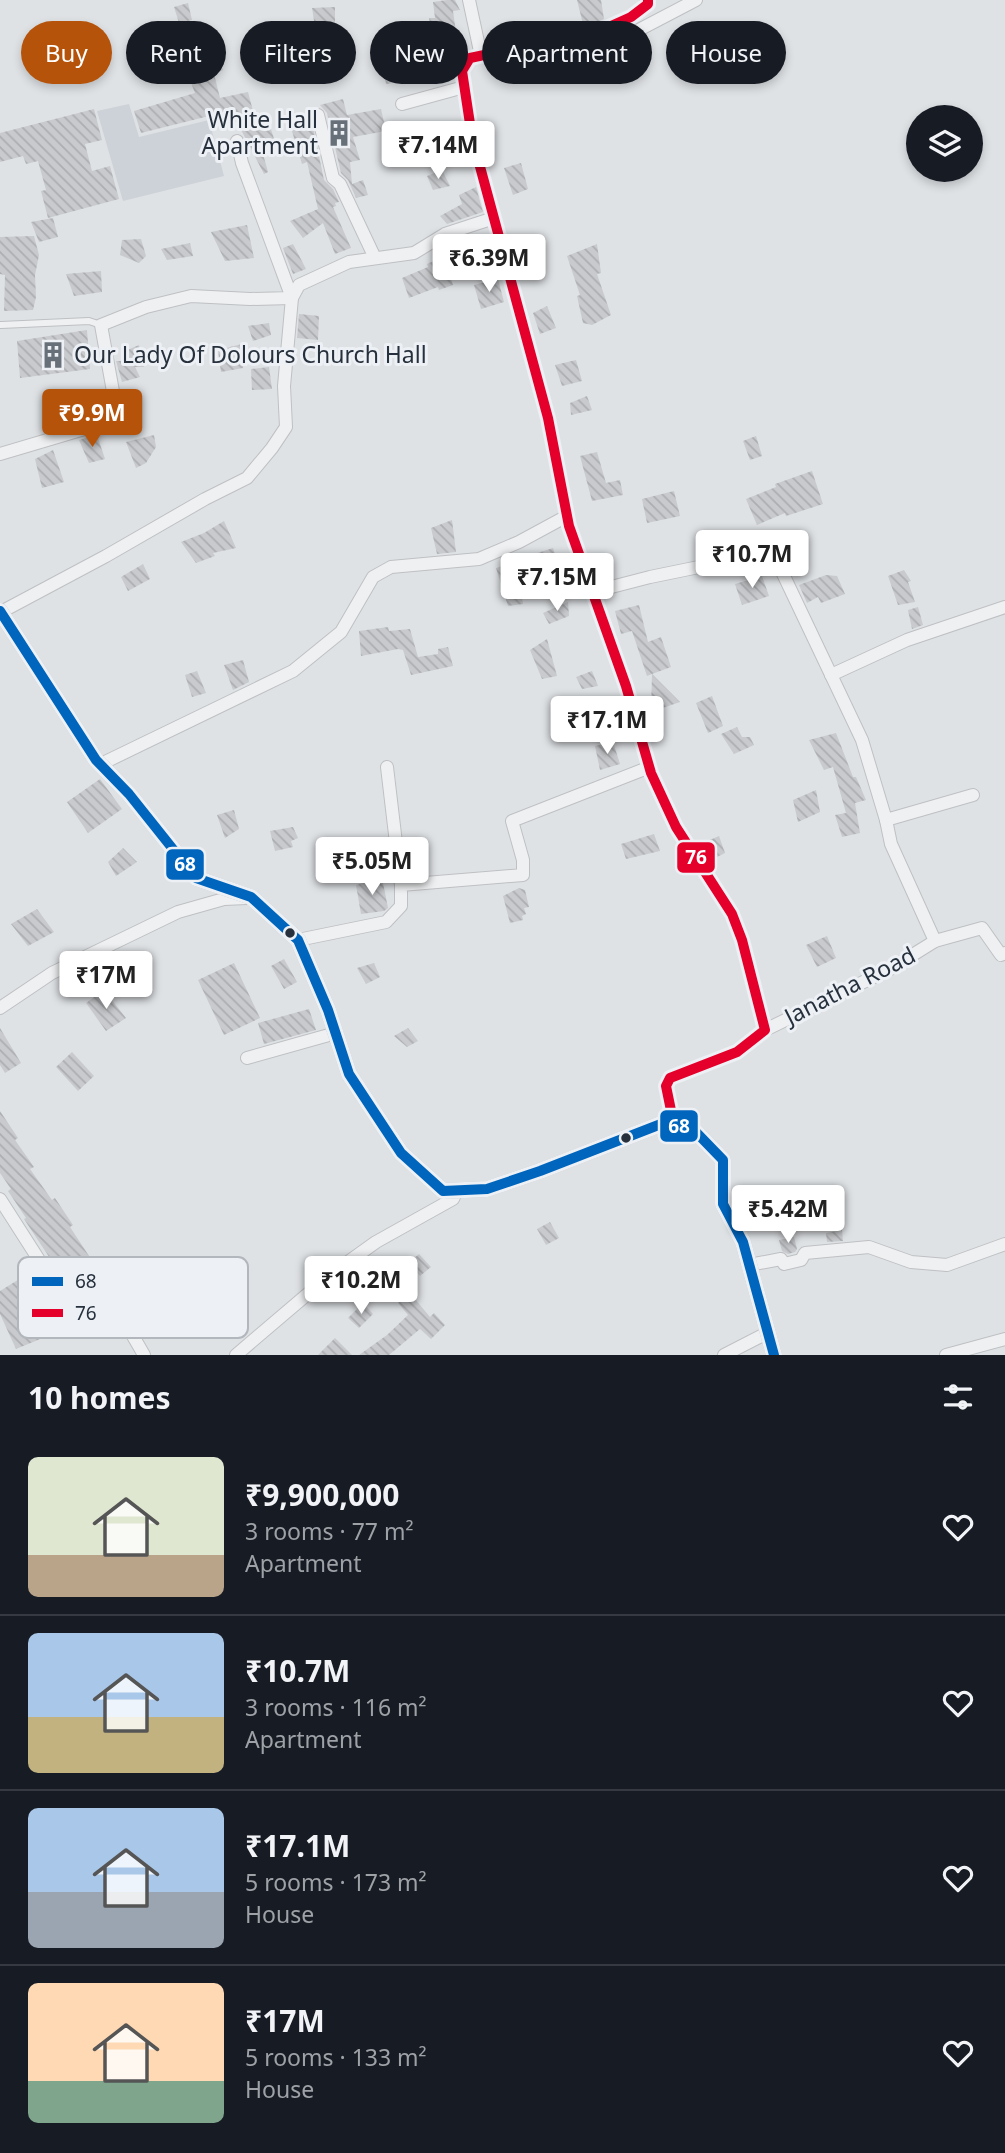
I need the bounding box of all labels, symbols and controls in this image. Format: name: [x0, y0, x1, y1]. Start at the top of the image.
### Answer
chip: Buy: [21, 21, 112, 84]
chip: Rent: [126, 21, 226, 84]
chip: Filters: [240, 21, 356, 84]
chip: New: [370, 21, 468, 84]
chip: Apartment: [482, 21, 652, 84]
chip: House: [666, 21, 786, 84]
place label: White Hall Apartment: [201, 103, 318, 161]
map controls: [906, 105, 983, 182]
button: layers: [906, 105, 983, 182]
building icon: White Hall Apartment: [324, 118, 354, 148]
pin: ₹7.14M: [381, 122, 495, 181]
text: ₹7.14M: [398, 128, 478, 160]
pin: ₹6.39M: [432, 234, 546, 294]
text: ₹6.39M: [449, 241, 529, 273]
place label: Our Lady Of Dolours Church Hall: [74, 338, 427, 370]
building icon: Our Lady Of Dolours Church Hall: [38, 340, 68, 370]
pin: ₹9.9M: [43, 390, 141, 449]
text: ₹9.9M: [58, 396, 126, 428]
pin: ₹10.7M: [695, 530, 809, 590]
text: ₹10.7M: [712, 537, 792, 569]
pin: ₹7.15M: [500, 554, 614, 613]
text: ₹7.15M: [517, 560, 597, 592]
pin: ₹17.1M: [550, 696, 664, 756]
text: ₹17.1M: [567, 703, 647, 735]
pin: ₹5.05M: [315, 838, 429, 897]
line badge: 76: [676, 841, 716, 874]
text: ₹5.05M: [332, 844, 412, 876]
text: 76: [685, 844, 707, 870]
line badge: 68: [165, 848, 205, 881]
text: 68: [174, 851, 196, 877]
unlabelled marker: [283, 926, 297, 940]
street label: Janatha Road: [777, 938, 921, 1033]
pin: ₹17M: [65, 951, 147, 1011]
text: ₹17M: [75, 958, 137, 990]
line badge: 68: [659, 1109, 699, 1143]
text: 68: [668, 1113, 690, 1139]
unlabelled marker: [619, 1131, 633, 1145]
pin: ₹5.42M: [731, 1186, 845, 1245]
text: ₹5.42M: [748, 1192, 828, 1224]
pin: ₹10.2M: [304, 1256, 418, 1316]
legend: [18, 1257, 248, 1338]
text: ₹10.2M: [321, 1263, 401, 1295]
text: 68: [75, 1268, 97, 1294]
text: 76: [75, 1300, 97, 1326]
text: 10 homes: [28, 1377, 171, 1418]
icon: filters: [939, 1378, 977, 1416]
text: ₹9,900,000: [245, 1474, 399, 1515]
icon: home: [84, 1485, 168, 1569]
icon: heart: [939, 1508, 977, 1546]
text: 3 rooms · 77 m²: [245, 1515, 414, 1547]
text: Apartment: [245, 1547, 362, 1579]
text: ₹10.7M: [245, 1650, 350, 1691]
icon: home: [84, 1661, 168, 1745]
icon: heart: [939, 1684, 977, 1722]
text: 3 rooms · 116 m²: [245, 1691, 427, 1723]
text: Apartment: [245, 1723, 362, 1755]
text: ₹17.1M: [245, 1825, 350, 1866]
icon: home: [84, 1836, 168, 1920]
icon: heart: [939, 1859, 977, 1897]
text: 5 rooms · 173 m²: [245, 1866, 427, 1898]
text: House: [245, 1898, 314, 1930]
text: ₹17M: [245, 2000, 325, 2041]
icon: home: [84, 2011, 168, 2095]
icon: heart: [939, 2034, 977, 2072]
text: 5 rooms · 133 m²: [245, 2041, 427, 2073]
text: House: [245, 2073, 314, 2105]

